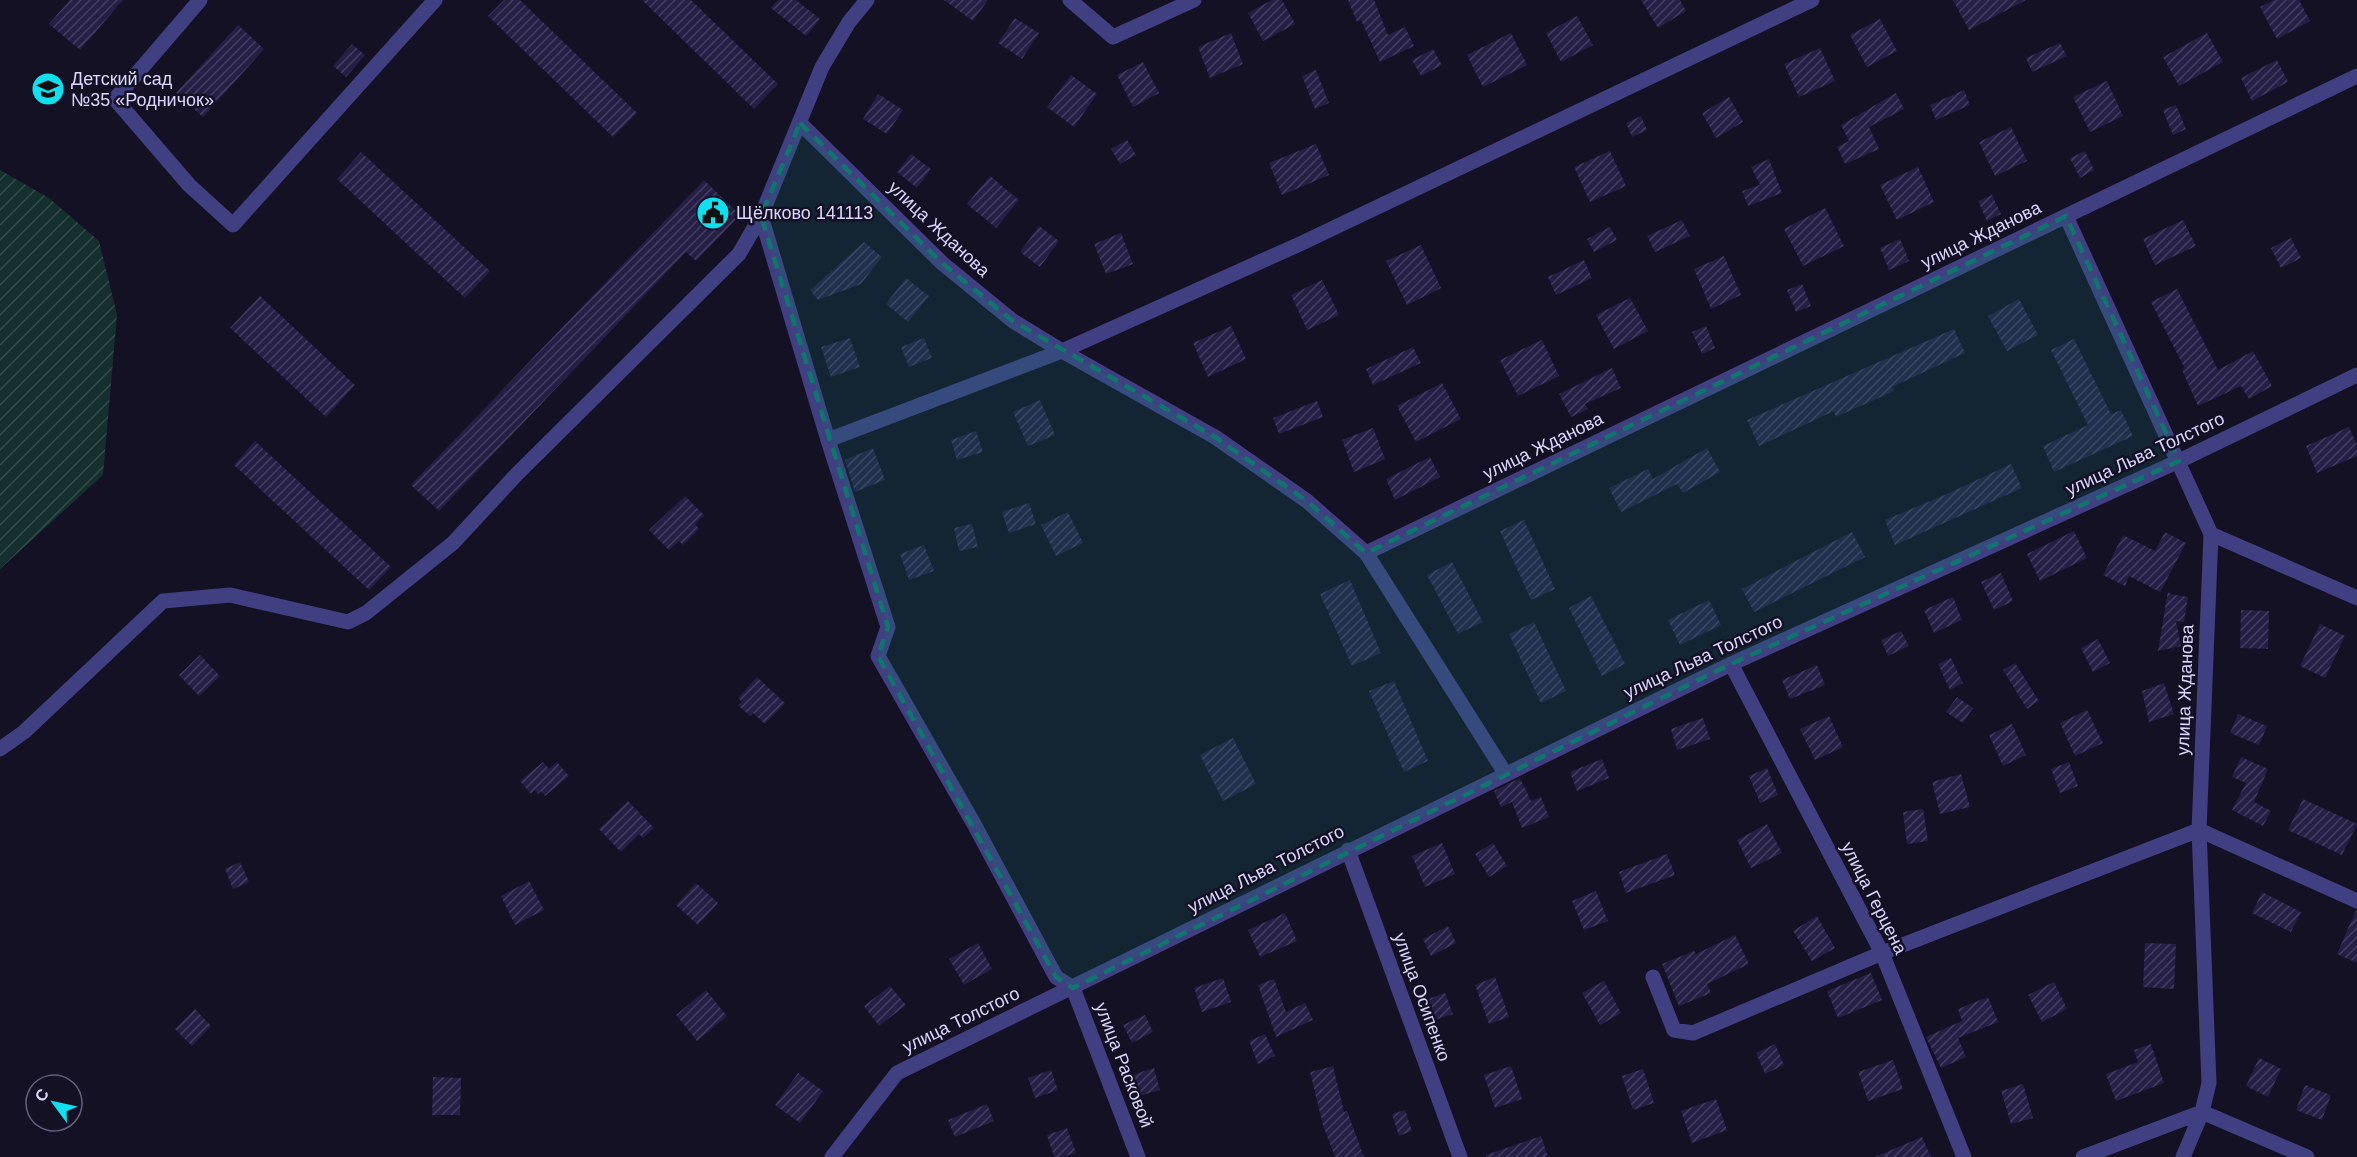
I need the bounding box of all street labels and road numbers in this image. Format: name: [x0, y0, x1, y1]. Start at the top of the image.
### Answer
street label: улица Жданова: [884, 177, 994, 282]
street label: улица Жданова: [1918, 197, 2045, 273]
street label: улица Жданова: [1480, 408, 1607, 484]
street label: улица Льва Толстого: [2062, 408, 2228, 500]
street label: улица Льва Толстого: [1620, 611, 1786, 703]
street label: улица Жданова: [2173, 623, 2197, 756]
street label: улица Льва Толстого: [1184, 821, 1348, 917]
street label: улица Герцена: [1837, 839, 1911, 958]
street label: улица Осипенко: [1389, 930, 1455, 1064]
street label: улица Толстого: [899, 983, 1023, 1057]
street label: улица Расковой: [1091, 1000, 1157, 1130]

